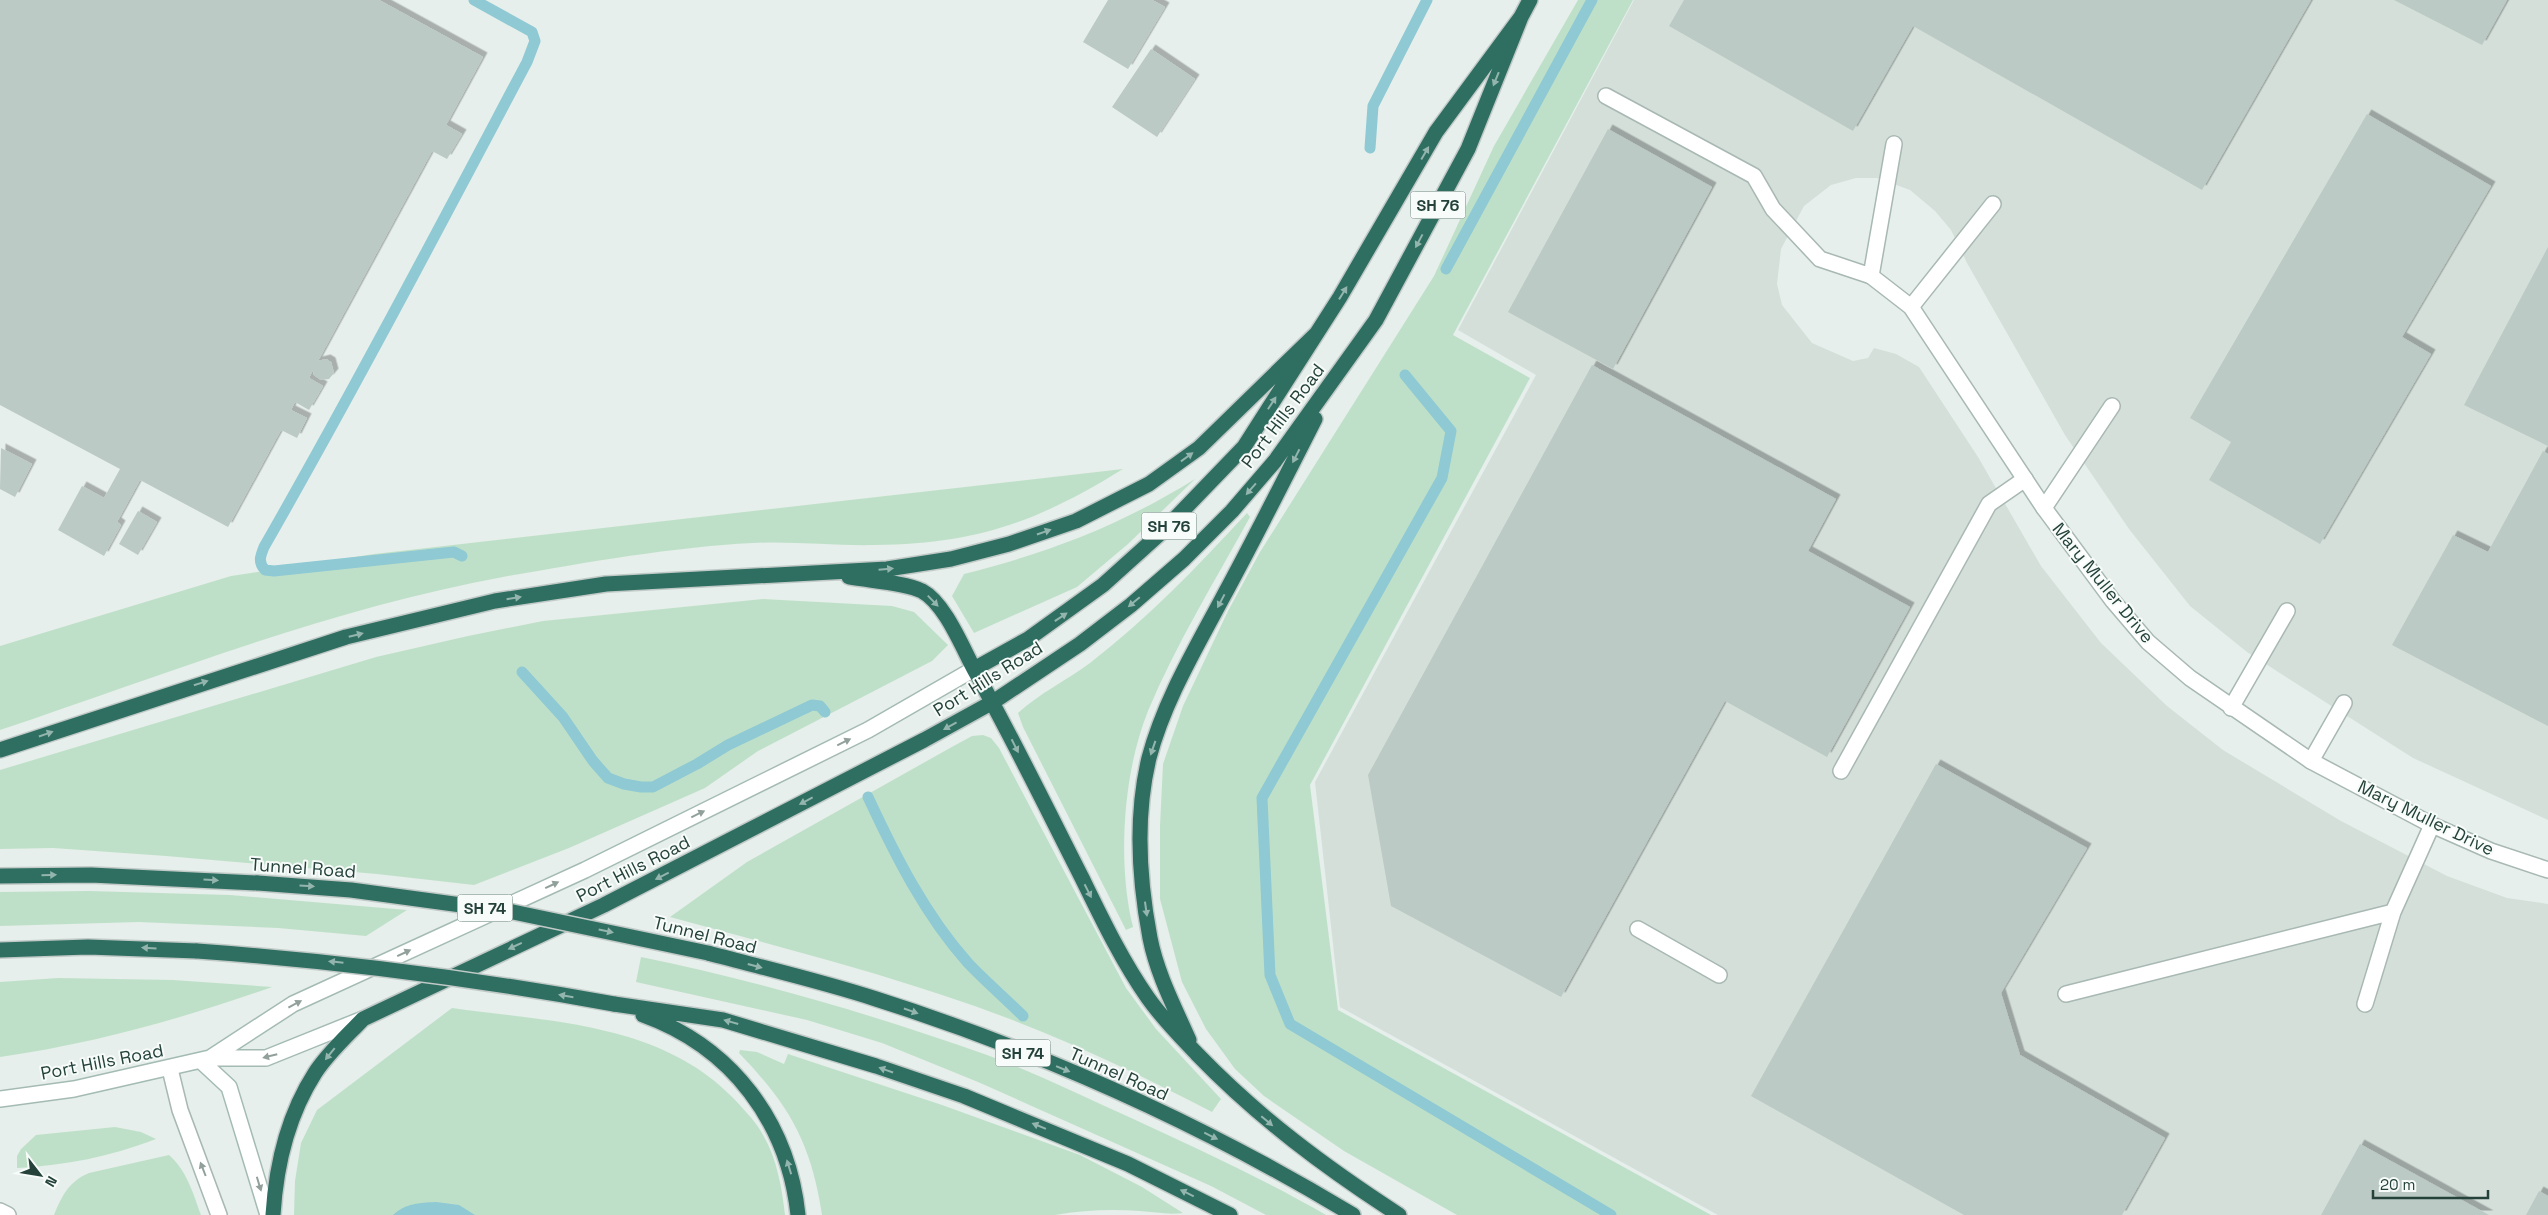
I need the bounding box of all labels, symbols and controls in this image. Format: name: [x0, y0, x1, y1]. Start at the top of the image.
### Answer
one-way arrow: [1492, 71, 1499, 86]
one-way arrow: [1420, 146, 1429, 159]
road number: SH 76: [1410, 192, 1466, 218]
one-way arrow: [1415, 233, 1423, 248]
one-way arrow: [1338, 286, 1347, 300]
street label: Port Hills Road: [1236, 359, 1329, 472]
one-way arrow: [1267, 396, 1277, 409]
one-way arrow: [1292, 449, 1300, 464]
one-way arrow: [1180, 452, 1194, 462]
one-way arrow: [1245, 483, 1256, 496]
road number: SH 76: [1142, 512, 1196, 540]
street label: Mary Muller Drive: [2048, 518, 2159, 648]
one-way arrow: [1037, 528, 1052, 536]
one-way arrow: [879, 565, 895, 573]
one-way arrow: [1217, 593, 1225, 608]
one-way arrow: [506, 594, 522, 602]
one-way arrow: [927, 595, 939, 607]
one-way arrow: [1128, 597, 1141, 608]
one-way arrow: [1054, 612, 1068, 622]
one-way arrow: [348, 631, 363, 639]
street label: Port Hills Road: [929, 636, 1047, 721]
one-way arrow: [193, 679, 208, 687]
one-way arrow: [943, 721, 957, 730]
one-way arrow: [39, 730, 54, 737]
one-way arrow: [837, 738, 851, 746]
one-way arrow: [1011, 739, 1019, 753]
one-way arrow: [1149, 740, 1156, 755]
street label: Mary Muller Drive: [2354, 775, 2498, 861]
one-way arrow: [800, 797, 813, 806]
one-way arrow: [691, 810, 705, 818]
street label: Port Hills Road: [572, 830, 694, 907]
street label: Tunnel Road: [249, 852, 357, 883]
one-way arrow: [41, 871, 57, 879]
one-way arrow: [655, 872, 669, 880]
one-way arrow: [203, 876, 219, 884]
one-way arrow: [545, 881, 559, 889]
one-way arrow: [299, 883, 315, 891]
one-way arrow: [1084, 884, 1092, 898]
road number: SH 74: [458, 894, 512, 921]
one-way arrow: [1142, 901, 1150, 917]
street label: Tunnel Road: [651, 911, 759, 959]
one-way arrow: [598, 927, 614, 935]
one-way arrow: [508, 943, 522, 951]
one-way arrow: [140, 944, 156, 952]
one-way arrow: [397, 948, 411, 956]
one-way arrow: [328, 958, 344, 966]
one-way arrow: [748, 962, 763, 970]
one-way arrow: [558, 991, 574, 999]
one-way arrow: [288, 1000, 303, 1008]
one-way arrow: [904, 1007, 919, 1015]
one-way arrow: [723, 1018, 738, 1026]
street label: Port Hills Road: [39, 1038, 165, 1085]
road number: SH 74: [996, 1040, 1050, 1066]
street label: Tunnel Road: [1066, 1041, 1172, 1106]
one-way arrow: [325, 1047, 336, 1060]
one-way arrow: [262, 1052, 277, 1060]
one-way arrow: [1056, 1065, 1071, 1073]
one-way arrow: [879, 1066, 894, 1073]
one-way arrow: [1260, 1115, 1273, 1126]
one-way arrow: [1031, 1122, 1046, 1130]
one-way arrow: [1204, 1132, 1218, 1140]
north arrow: [15, 1150, 65, 1200]
one-way arrow: [784, 1160, 792, 1175]
one-way arrow: [198, 1162, 206, 1176]
scale bar: [2373, 1168, 2488, 1200]
text: N: [41, 1173, 61, 1190]
text: 20 m: [2380, 1175, 2415, 1194]
one-way arrow: [255, 1177, 263, 1192]
one-way arrow: [1180, 1189, 1194, 1197]

